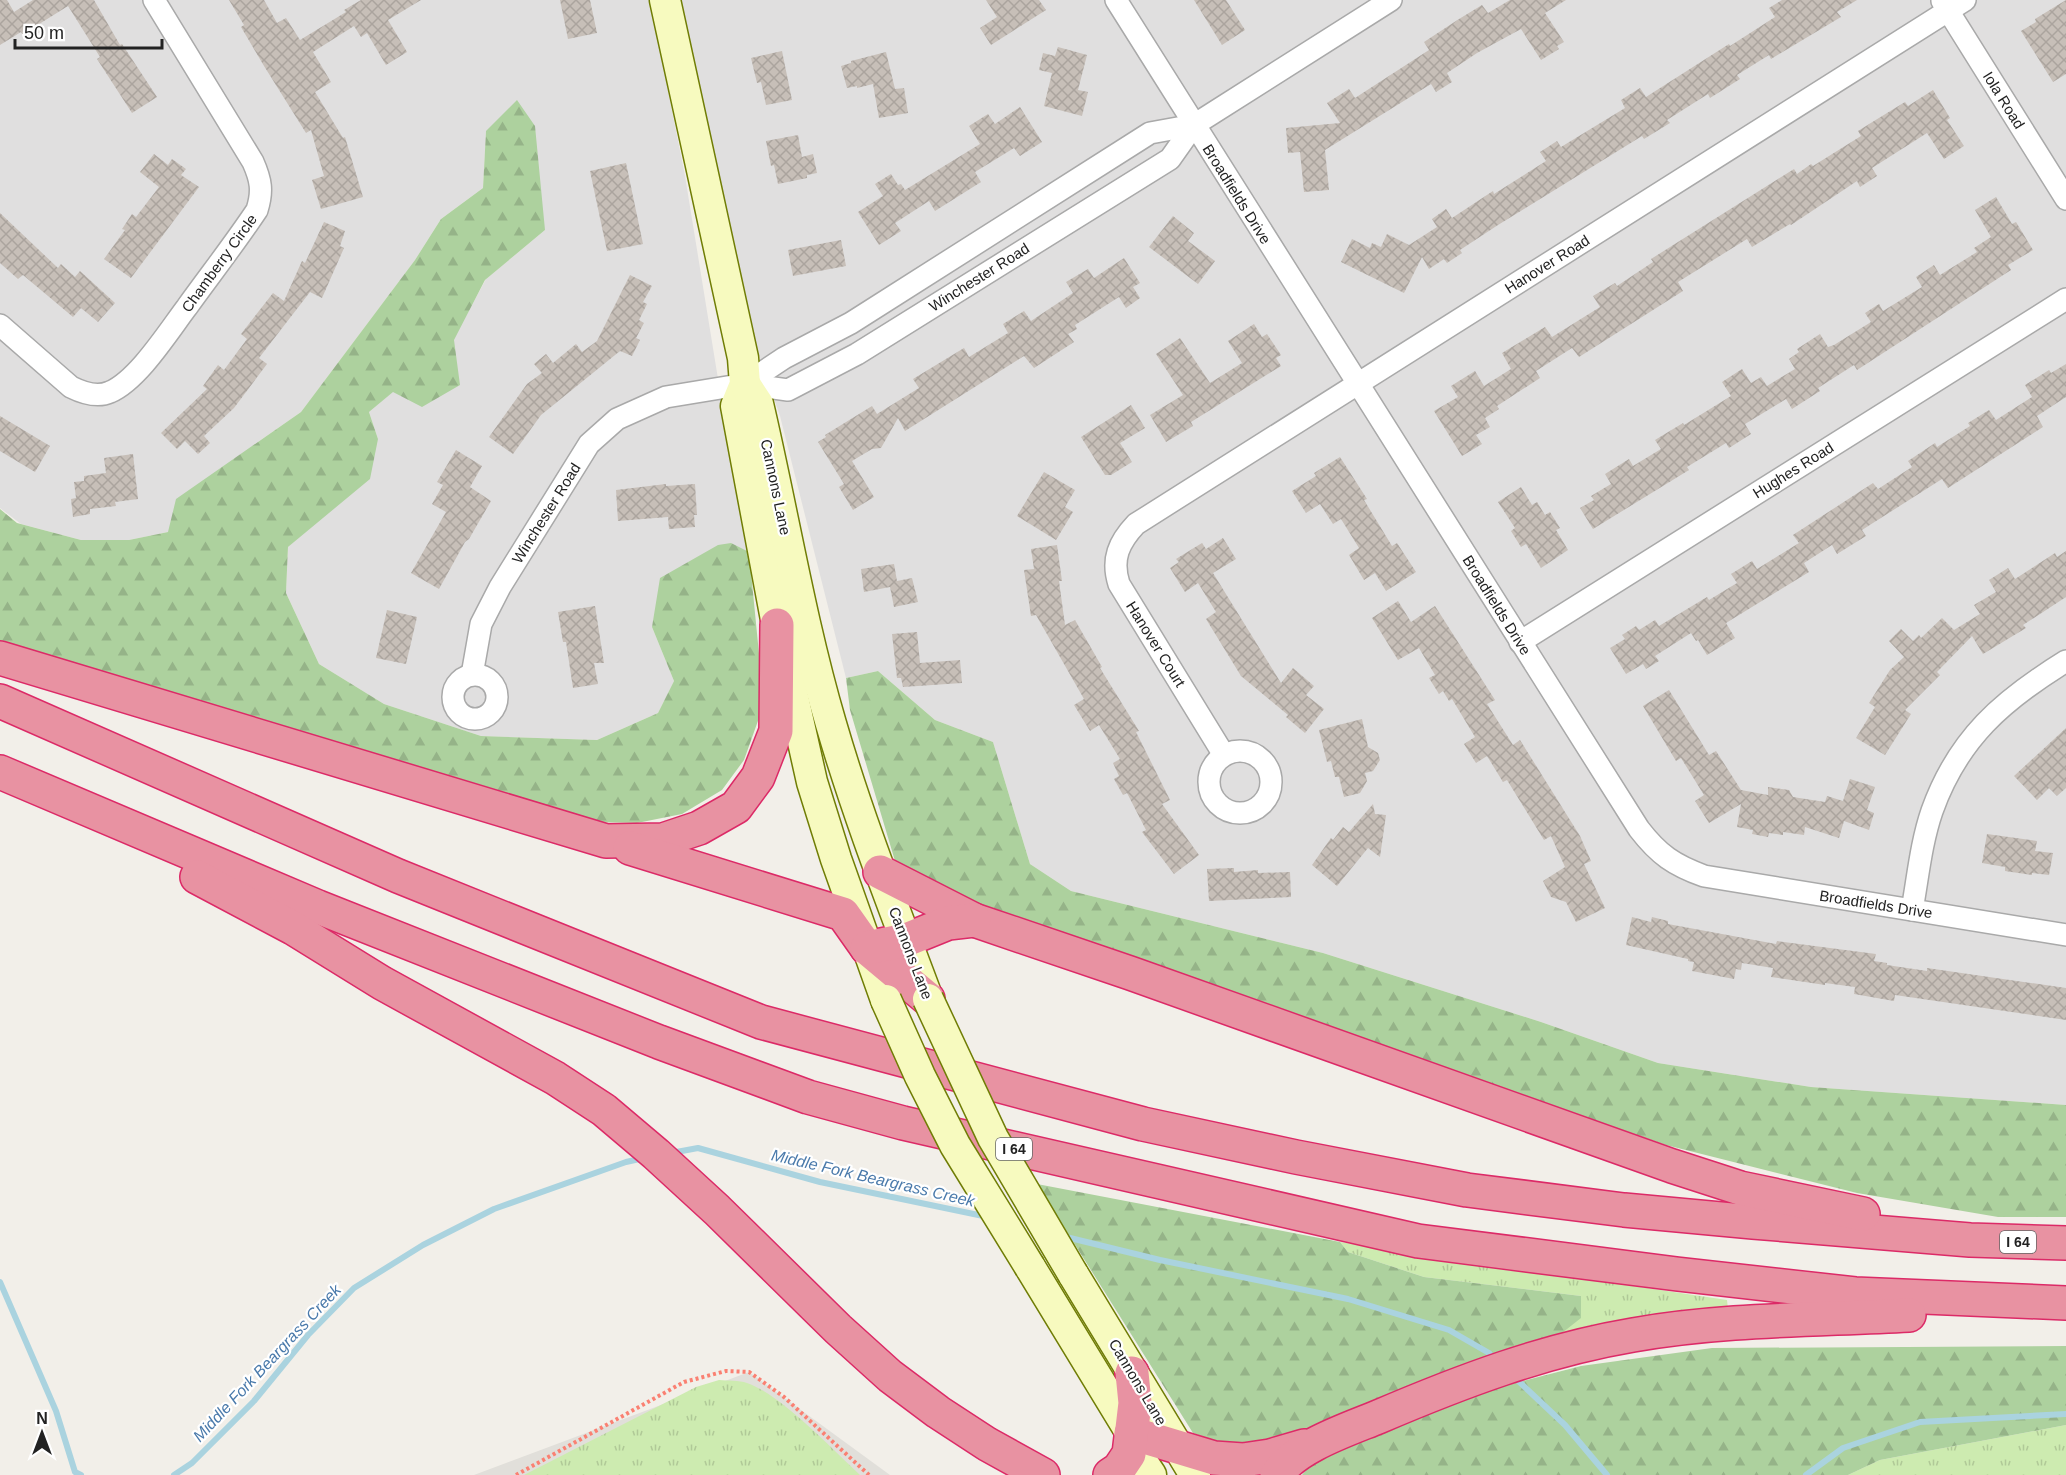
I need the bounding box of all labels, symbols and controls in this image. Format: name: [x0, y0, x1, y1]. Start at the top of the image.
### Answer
scale bar: [15, 12, 162, 50]
text: 50 m: [24, 23, 64, 43]
street label: Iola Road: [1980, 68, 2028, 132]
street label: Broadfields Drive: [1200, 141, 1274, 247]
street label: Chamberry Circle: [178, 211, 260, 315]
street label: Hanover Road: [1501, 231, 1593, 297]
street label: Winchester Road: [926, 239, 1032, 315]
street label: Cannons Lane: [758, 438, 794, 536]
street label: Hughes Road: [1750, 438, 1836, 502]
street label: Winchester Road: [508, 460, 584, 566]
street label: Broadfields Drive: [1460, 552, 1534, 658]
street label: Hanover Court: [1123, 598, 1189, 691]
street label: Broadfields Drive: [1818, 887, 1934, 921]
street label: Cannons Lane: [886, 904, 936, 1002]
road number: I 64: [996, 1138, 1032, 1160]
water label: Middle Fork Beargrass Creek: [770, 1146, 977, 1210]
road number: I 64: [2000, 1231, 2036, 1253]
water label: Middle Fork Beargrass Creek: [190, 1280, 345, 1445]
street label: Cannons Lane: [1106, 1336, 1170, 1428]
north arrow: [12, 1403, 72, 1463]
text: N: [36, 1410, 48, 1427]

